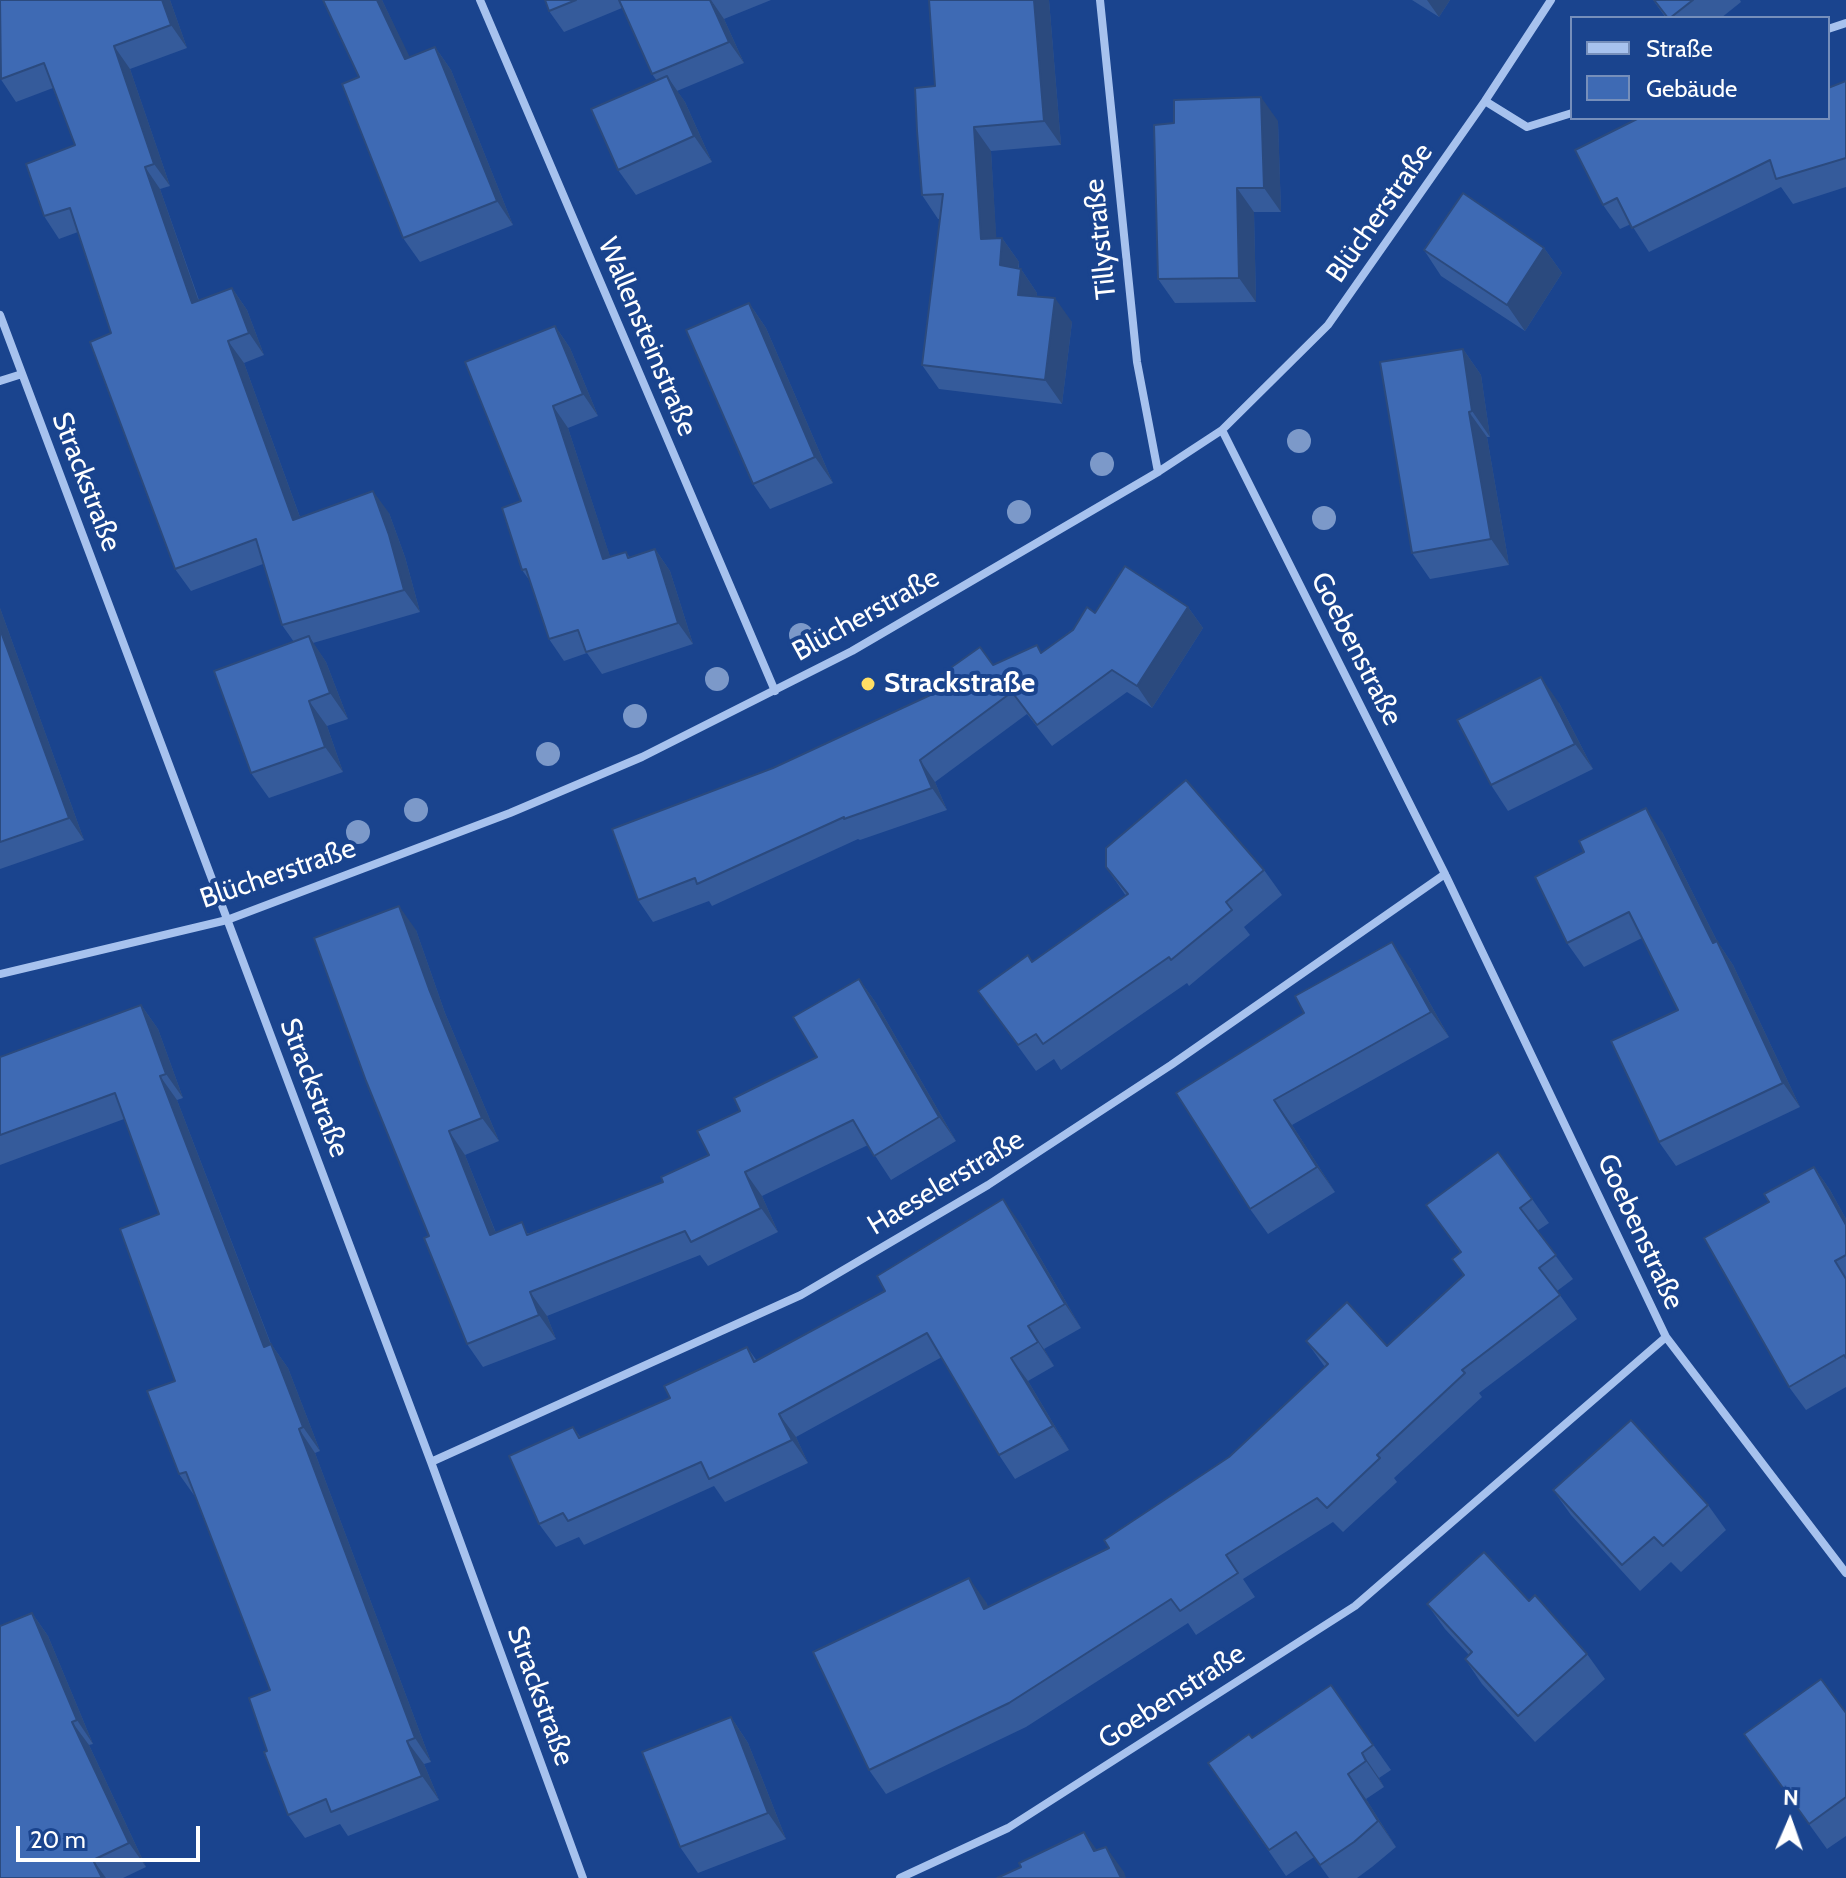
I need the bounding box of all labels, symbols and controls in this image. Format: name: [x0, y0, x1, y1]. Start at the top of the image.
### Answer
legend: [1570, 16, 1830, 120]
text: Straße: [1646, 34, 1713, 63]
text: Gebäude: [1646, 74, 1737, 103]
street label: Blücherstraße: [1320, 137, 1440, 289]
street label: Tillystraße: [1078, 177, 1124, 301]
street label: Wallensteinstraße: [590, 233, 704, 441]
street label: Strackstraße: [44, 408, 128, 556]
street label: Blücherstraße: [787, 561, 945, 669]
street label: Goebenstraße: [1303, 567, 1409, 731]
place label: Strackstraße: [884, 667, 1035, 701]
marker: Strackstraße: [859, 675, 877, 693]
street label: Blücherstraße: [196, 832, 360, 916]
street label: Strackstraße: [272, 1014, 356, 1162]
street label: Haeselerstraße: [862, 1123, 1030, 1243]
street label: Goebenstraße: [1589, 1149, 1691, 1315]
street label: Strackstraße: [499, 1622, 581, 1770]
street label: Goebenstraße: [1093, 1637, 1251, 1757]
north arrow: [1750, 1782, 1830, 1862]
text: N: [1783, 1784, 1799, 1811]
scale bar: [20, 1810, 204, 1860]
text: 20 m: [30, 1825, 86, 1854]

